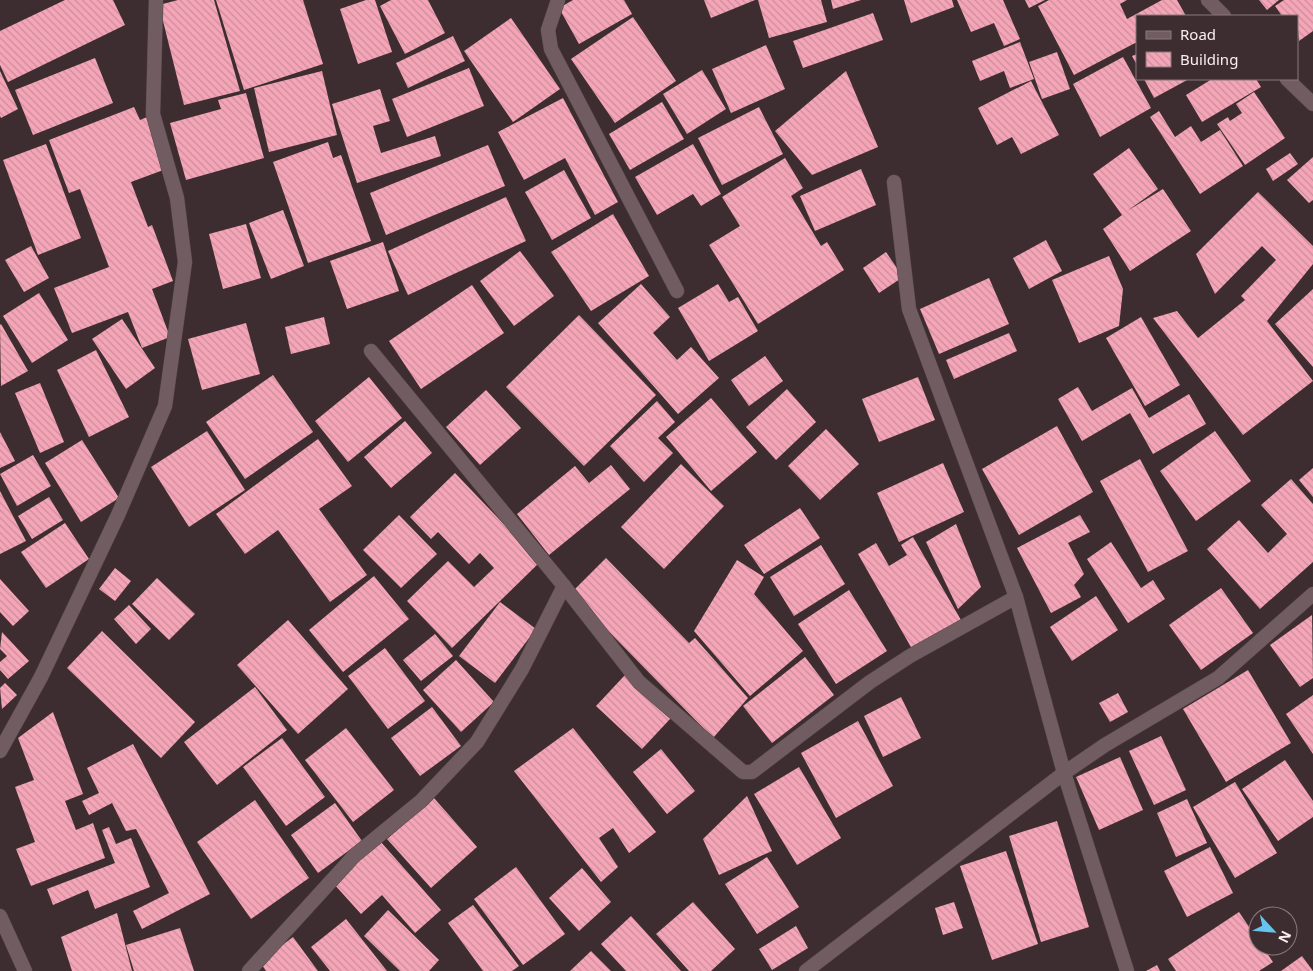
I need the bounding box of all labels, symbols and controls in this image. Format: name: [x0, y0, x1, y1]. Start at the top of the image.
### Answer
legend: [1136, 15, 1298, 80]
text: Road: [1180, 24, 1216, 44]
text: Building: [1180, 49, 1238, 69]
north arrow: [1248, 906, 1298, 956]
text: N: [1274, 928, 1296, 946]

